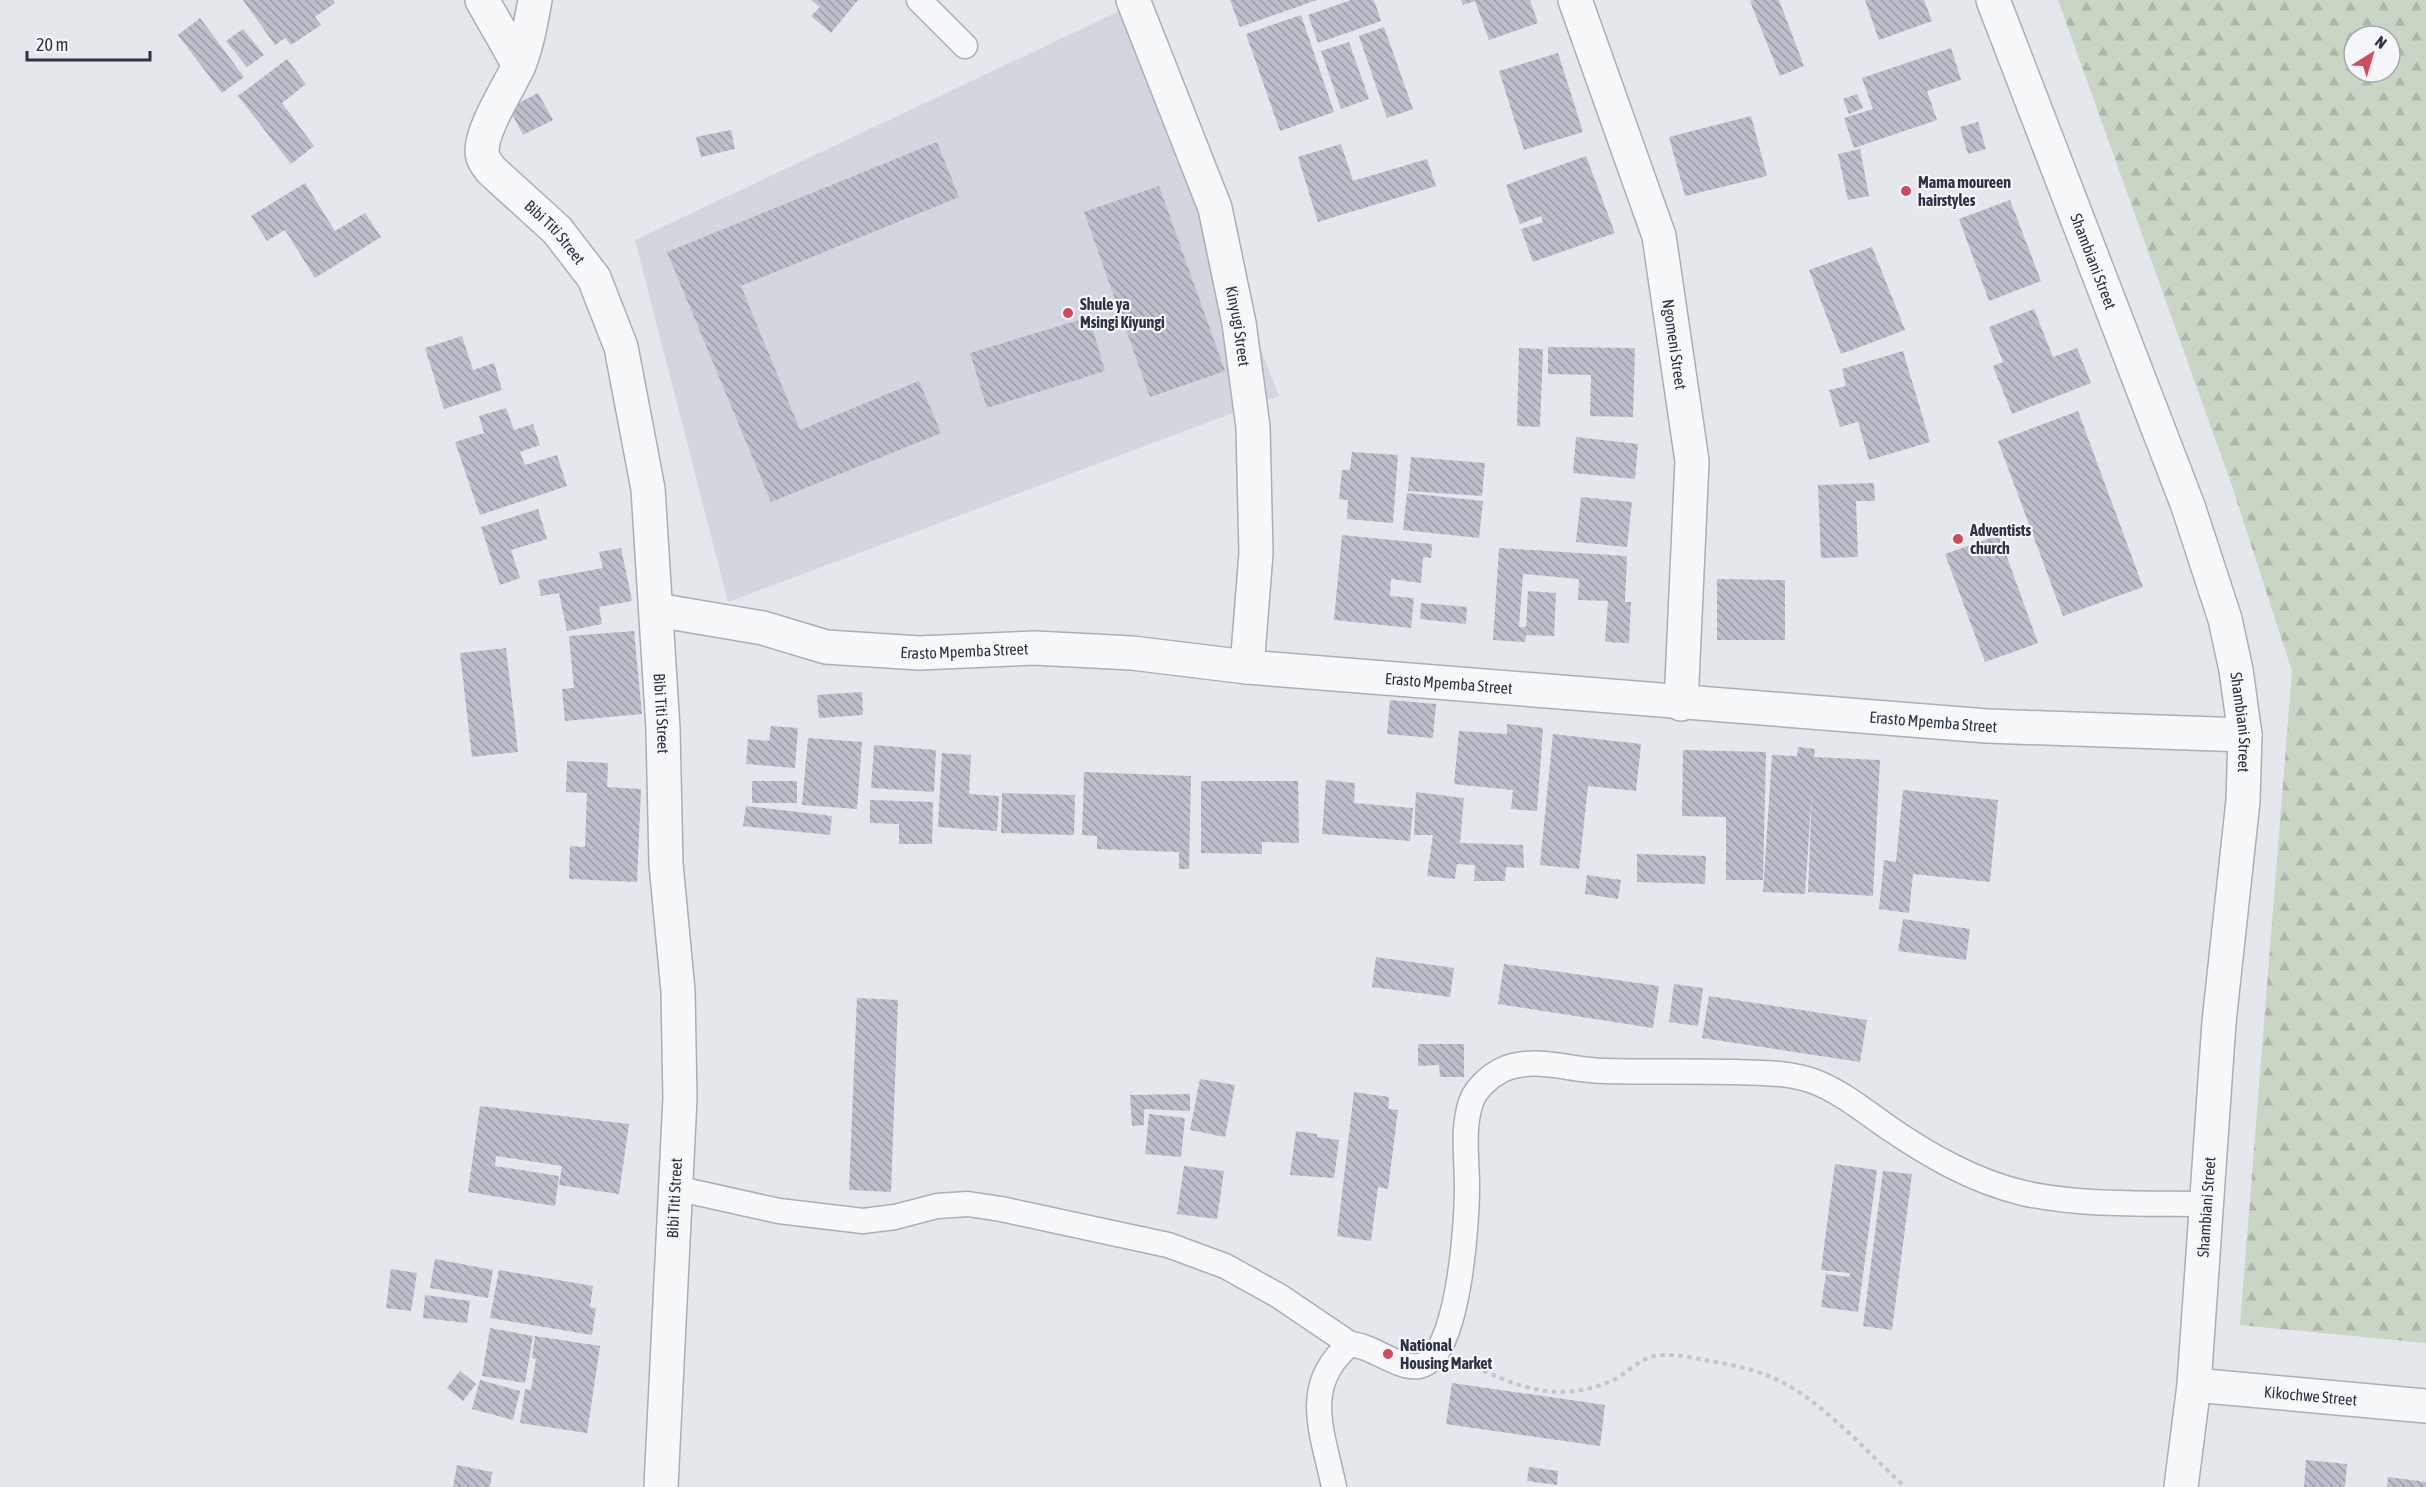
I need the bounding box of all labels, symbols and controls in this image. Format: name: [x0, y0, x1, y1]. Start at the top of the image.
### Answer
scale bar: [27, 24, 150, 62]
north arrow: [2342, 24, 2402, 84]
text: N: [2372, 32, 2390, 52]
text: 20 m: [36, 34, 68, 55]
place label: Mama moureen hairstyles: [1918, 173, 2011, 209]
marker: Mama moureen hairstyles: [1899, 184, 1913, 198]
street label: Bibi Titi Street: [521, 196, 589, 268]
street label: Shambiani Street: [2067, 211, 2120, 312]
street label: Kinyugi Street: [1222, 284, 1254, 368]
place label: Shule ya Msingi Kiyungi: [1080, 295, 1165, 331]
street label: Ngomeni Street: [1659, 298, 1690, 391]
marker: Shule ya Msingi Kiyungi: [1061, 306, 1075, 320]
place label: Adventists church: [1969, 521, 2031, 557]
marker: Adventists church: [1951, 532, 1965, 546]
street label: Erasto Mpemba Street: [900, 639, 1029, 662]
street label: Erasto Mpemba Street: [1384, 669, 1514, 697]
street label: Shambiani Street: [2227, 671, 2254, 773]
street label: Bibi Titi Street: [651, 673, 673, 754]
street label: Erasto Mpemba Street: [1869, 708, 1998, 735]
street label: Shambiani Street: [2194, 1156, 2219, 1258]
street label: Bibi Titi Street: [663, 1157, 685, 1239]
place label: National Housing Market: [1400, 1336, 1493, 1372]
marker: National Housing Market: [1381, 1347, 1395, 1361]
street label: Kikochwe Street: [2263, 1382, 2358, 1409]

